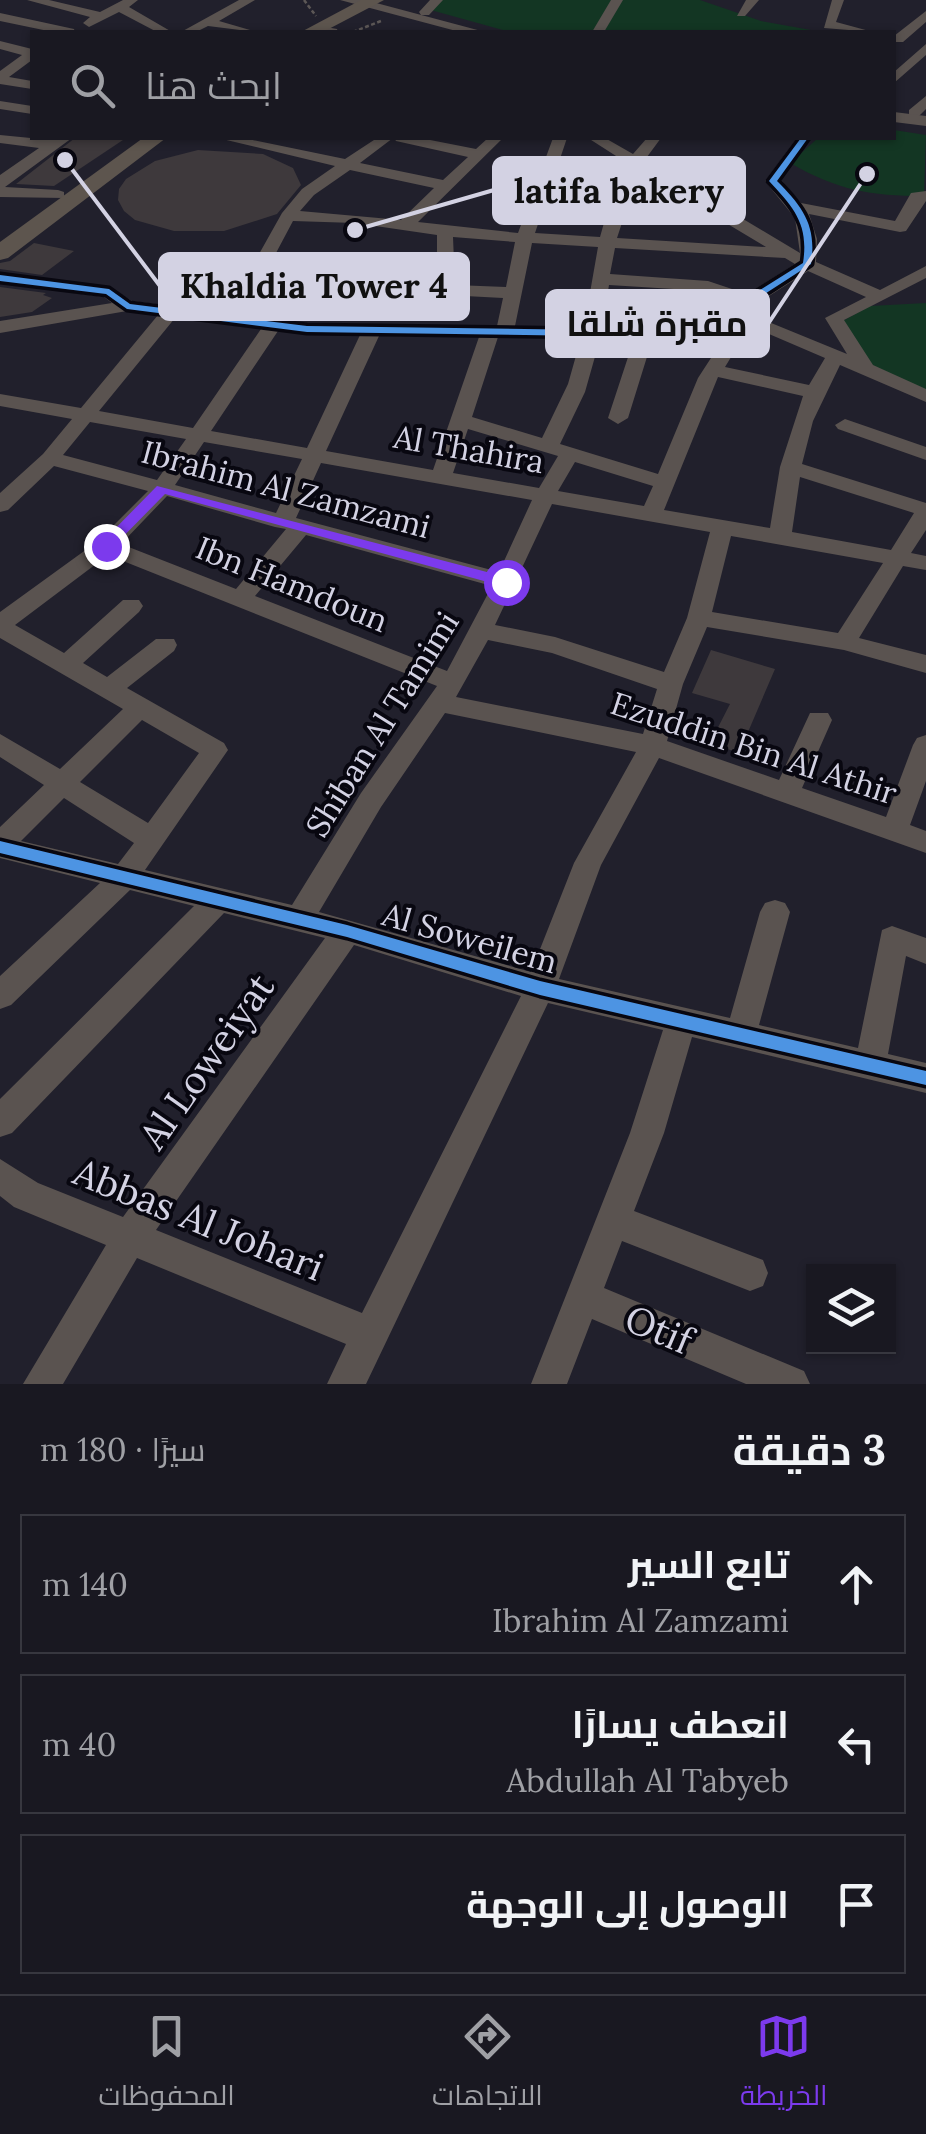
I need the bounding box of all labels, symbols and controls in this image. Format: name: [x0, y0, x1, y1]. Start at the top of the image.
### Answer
search box: [30, 30, 896, 140]
icon: search: [65, 58, 120, 113]
text: ابحث هنا: [145, 61, 282, 109]
callout: latifa bakery: [494, 158, 744, 223]
text: latifa bakery: [514, 168, 725, 213]
callout: Khaldia Tower 4: [160, 254, 468, 319]
text: Khaldia Tower 4: [180, 263, 448, 308]
callout: مقبرة شلقا: [547, 291, 768, 356]
text: مقبرة شلقا: [566, 301, 748, 346]
street label: Al Thahira: [390, 415, 547, 482]
street label: Ibrahim Al Zamzami: [137, 431, 435, 547]
route end: [84, 524, 130, 570]
street label: Ibn Hamdoun: [190, 527, 394, 641]
route start: [484, 560, 530, 606]
street label: Shiban Al Tamimi: [296, 604, 468, 844]
street label: Ezuddin Bin Al Athir: [606, 682, 902, 814]
street label: Al Soweilem: [377, 893, 562, 983]
street label: Al Loweiyat: [128, 964, 285, 1159]
street label: Abbas Al Johari: [66, 1147, 331, 1291]
map controls: [806, 1264, 896, 1354]
button: layers: [806, 1264, 896, 1354]
street label: Otif: [618, 1294, 702, 1365]
text: 3 دقيقة: [733, 1423, 886, 1477]
text: سيرًا · 180 m: [40, 1429, 205, 1470]
text: تابع السير: [628, 1540, 789, 1588]
icon: ahead: [829, 1557, 884, 1612]
text: 140 m: [42, 1564, 128, 1605]
text: Ibrahim Al Zamzami: [492, 1600, 789, 1641]
text: انعطف يسارًا: [572, 1700, 789, 1748]
icon: left: [829, 1717, 884, 1772]
text: 40 m: [42, 1724, 116, 1765]
text: Abdullah Al Tabyeb: [506, 1760, 789, 1801]
icon: arrive: [829, 1877, 884, 1932]
text: الوصول إلى الوجهة: [466, 1880, 789, 1928]
tab: المحفوظات: [99, 2009, 235, 2121]
tab: الاتجاهات: [432, 2009, 543, 2121]
tab: الخريطة: [740, 2009, 827, 2121]

